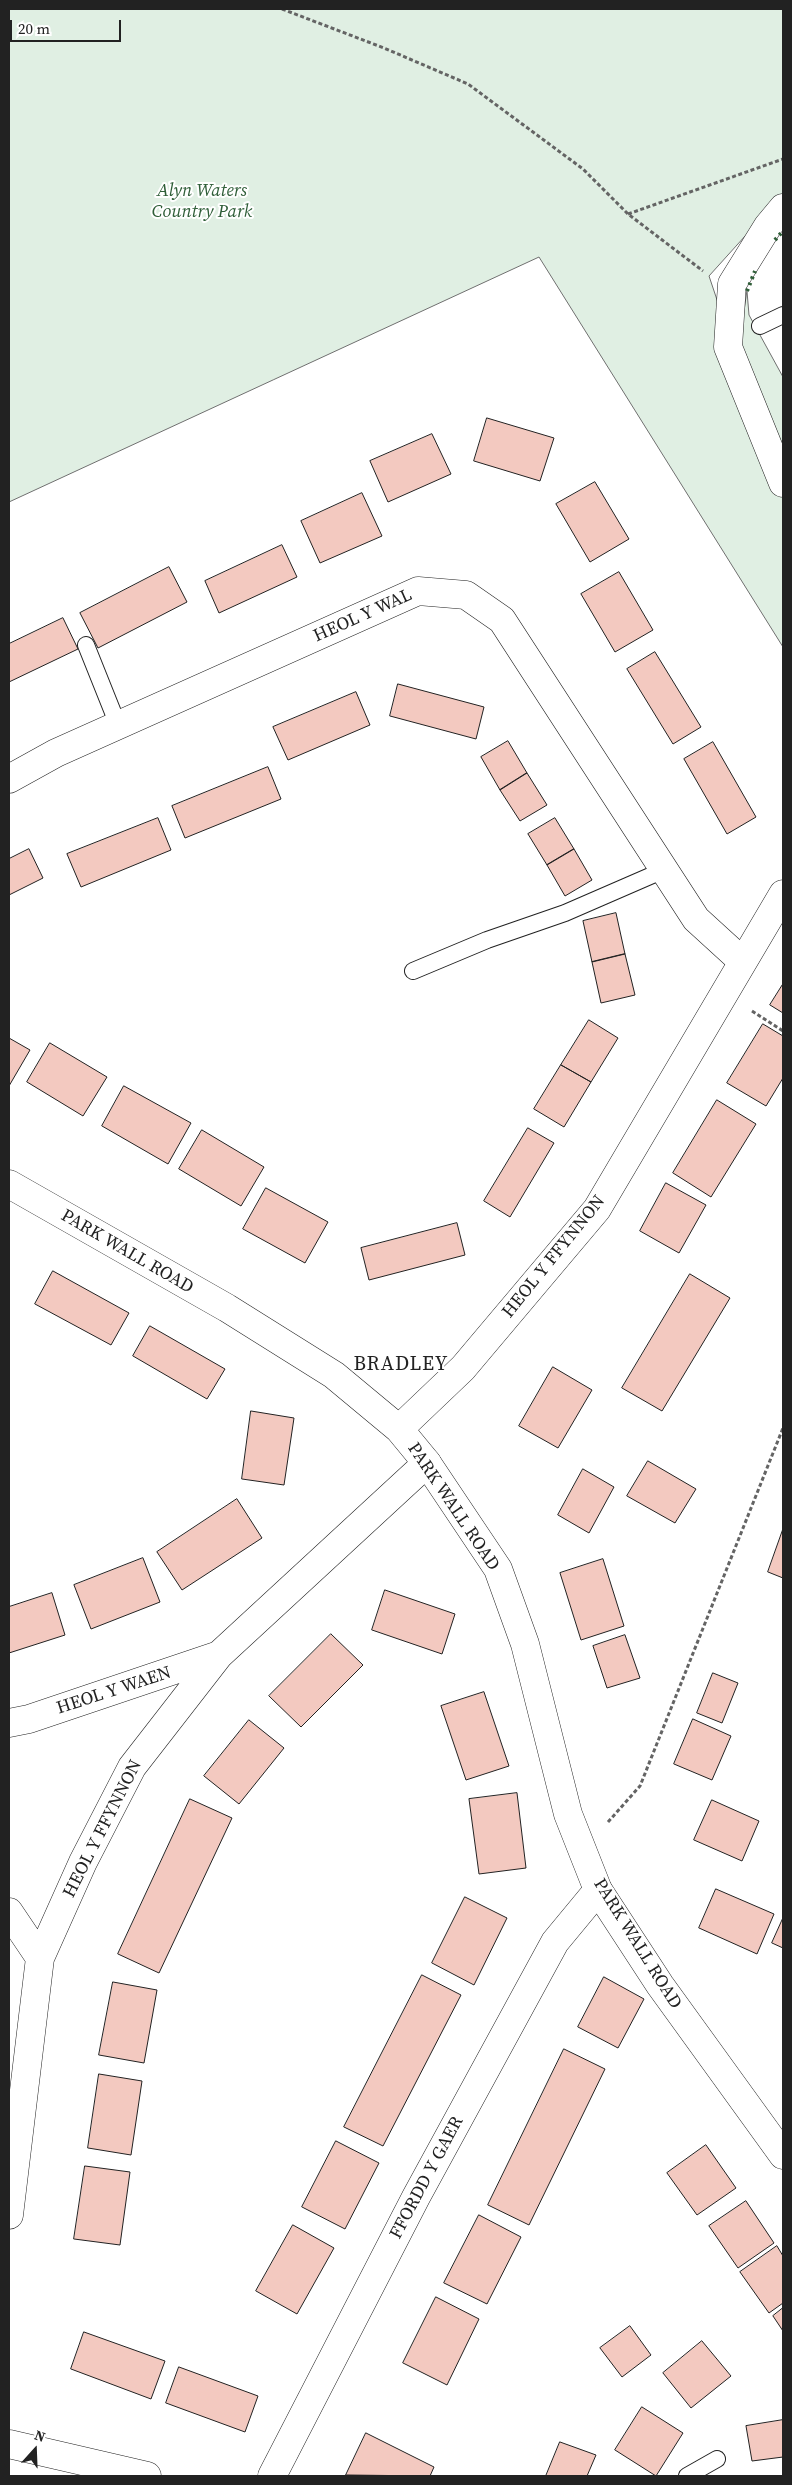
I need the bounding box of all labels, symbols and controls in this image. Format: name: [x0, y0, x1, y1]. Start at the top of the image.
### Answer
scale bar: [12, 10, 124, 42]
text: 20 m: [18, 18, 50, 39]
park label: Alyn Waters Country Park: [152, 180, 252, 222]
street label: HEOL Y WAL: [310, 585, 416, 647]
street label: HEOL Y FFYNNON: [498, 1191, 610, 1323]
street label: PARK WALL ROAD: [57, 1205, 197, 1299]
district label: BRADLEY: [353, 1353, 449, 1377]
street label: PARK WALL ROAD: [402, 1439, 504, 1575]
street label: HEOL Y WAEN: [54, 1662, 174, 1720]
street label: HEOL Y FFYNNON: [59, 1757, 147, 1901]
street label: PARK WALL ROAD: [588, 1875, 686, 2013]
street label: FFORDD Y GAER: [386, 2113, 468, 2243]
north arrow: [10, 2425, 60, 2475]
text: N: [32, 2425, 48, 2447]

